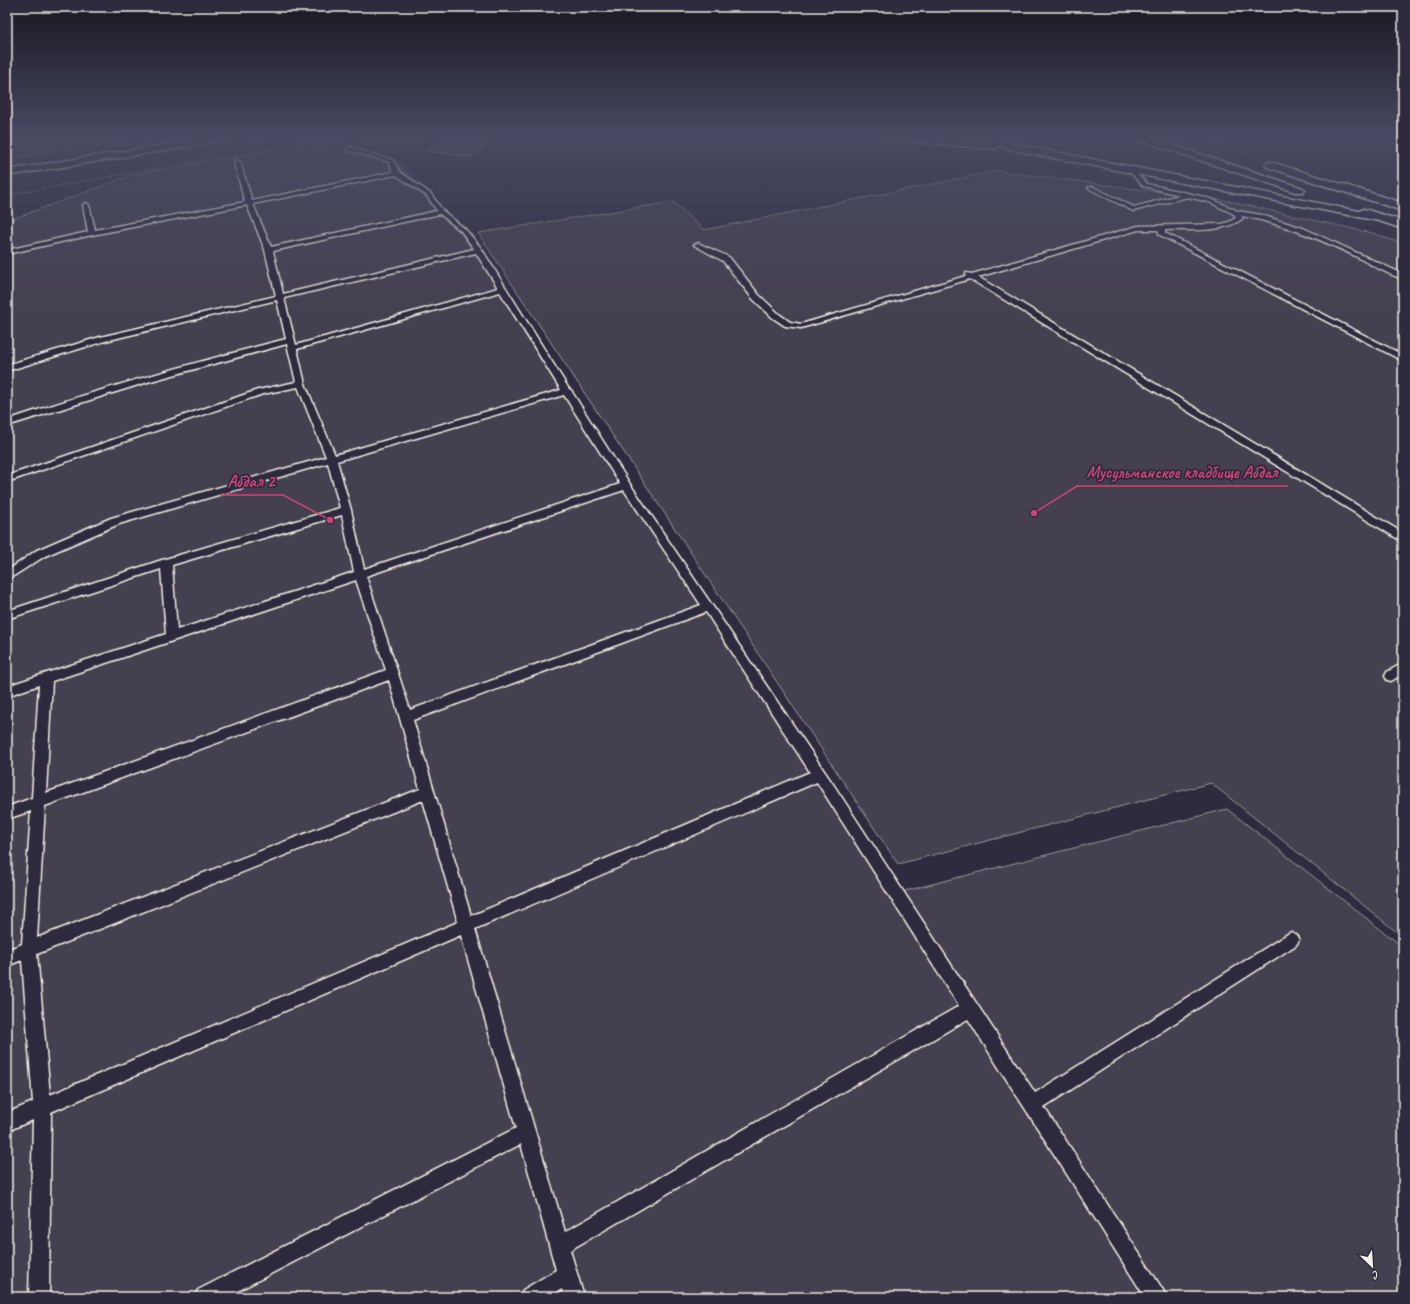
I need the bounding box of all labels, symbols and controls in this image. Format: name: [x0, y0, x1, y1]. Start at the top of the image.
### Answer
callout: Мусульманское кладбище Абдал: [1077, 457, 1288, 486]
text: Мусульманское кладбище Абдал: [1086, 462, 1279, 483]
callout: Абдал 2: [220, 466, 283, 495]
text: Абдал 2: [227, 471, 276, 492]
north arrow: [1352, 1246, 1392, 1286]
text: С: [1369, 1268, 1382, 1283]

